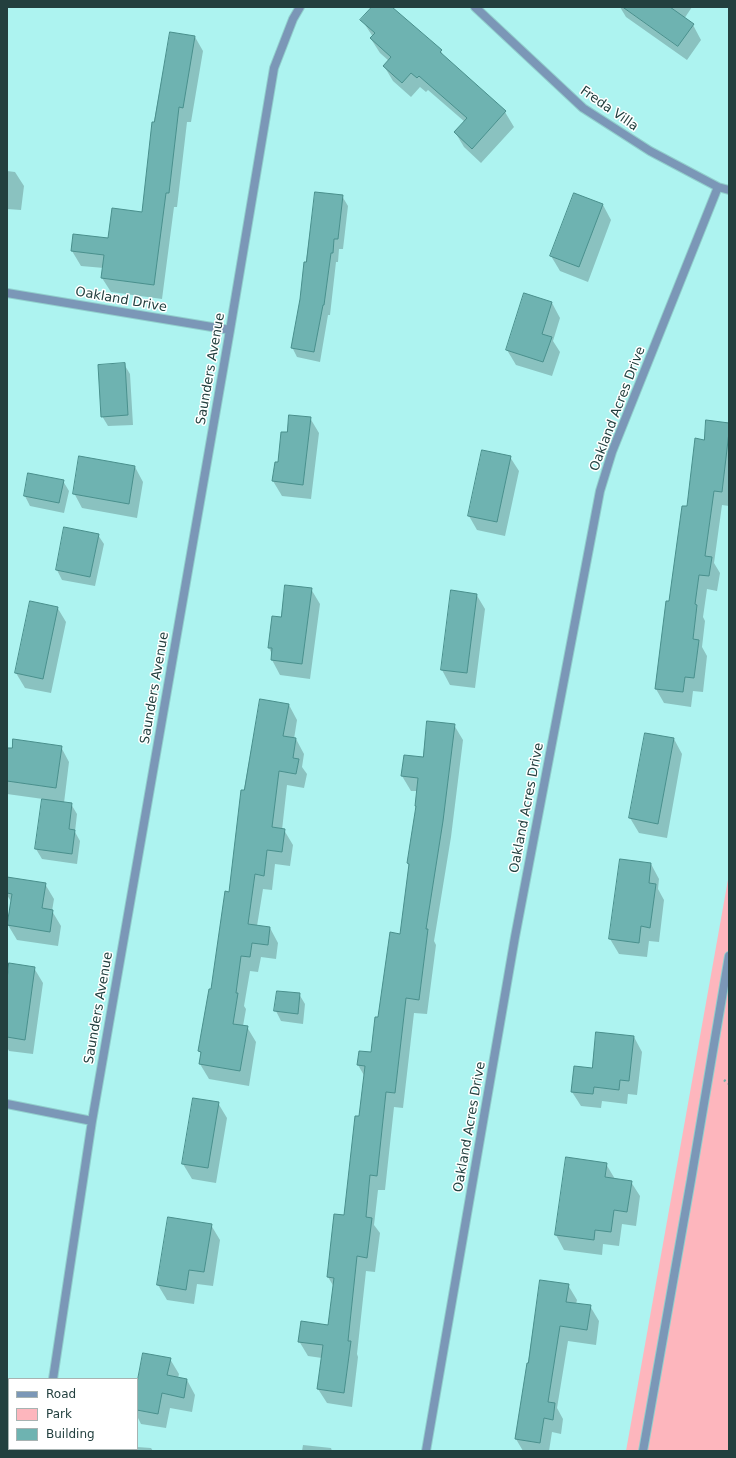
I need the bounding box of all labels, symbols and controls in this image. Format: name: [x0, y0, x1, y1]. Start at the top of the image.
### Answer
street label: Freda Villa: [577, 83, 641, 135]
street label: Oakland Drive: [74, 284, 168, 316]
street label: Saunders Avenue: [193, 312, 229, 426]
street label: Oakland Acres Drive: [587, 344, 649, 474]
street label: Saunders Avenue: [137, 631, 173, 745]
street label: Oakland Acres Drive: [507, 742, 547, 874]
street label: Saunders Avenue: [81, 951, 117, 1065]
street label: Oakland Acres Drive: [451, 1060, 489, 1194]
legend: [8, 1378, 138, 1450]
text: Road: [46, 1387, 76, 1401]
text: Park: [46, 1407, 72, 1421]
text: Building: [46, 1427, 95, 1441]

